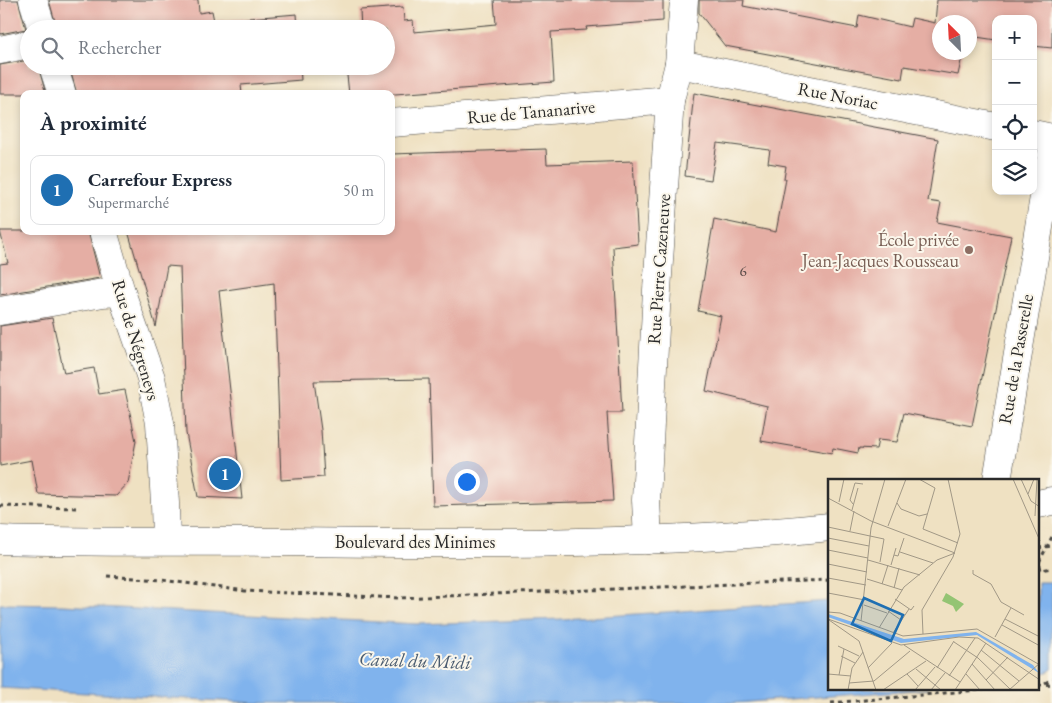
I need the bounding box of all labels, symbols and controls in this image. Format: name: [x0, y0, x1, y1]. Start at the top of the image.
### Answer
north arrow: [932, 15, 977, 60]
map controls: [992, 15, 1037, 195]
button: +: [992, 15, 1037, 60]
search box: [20, 20, 395, 75]
icon: search: [38, 34, 66, 62]
text: Rechercher: [78, 35, 161, 60]
button: −: [992, 60, 1037, 105]
street label: Rue Noriac: [796, 76, 880, 115]
street label: Rue de Tananarive: [466, 94, 596, 129]
button: locate: [992, 105, 1037, 150]
text: À proximité: [40, 109, 147, 136]
button: layers: [992, 150, 1037, 195]
text: Carrefour Express: [88, 167, 232, 192]
text: 1: [53, 180, 61, 201]
text: 50 m: [343, 180, 374, 201]
text: Supermarché: [88, 192, 169, 213]
street label: Rue Pierre Cazeneuve: [642, 193, 675, 345]
place label: École privée Jean-Jacques Rousseau: [800, 228, 960, 272]
marker: École privée Jean-Jacques Rousseau: [963, 244, 975, 256]
house number: 6: [739, 261, 747, 280]
street label: Rue de Négreneys: [107, 277, 166, 403]
street label: Rue de la Passerelle: [993, 292, 1038, 426]
pin: 1: [209, 455, 241, 493]
your location: [454, 469, 480, 495]
inset map: [828, 479, 1040, 690]
street label: Boulevard des Minimes: [335, 530, 496, 553]
water label: Canal du Midi: [359, 646, 473, 675]

